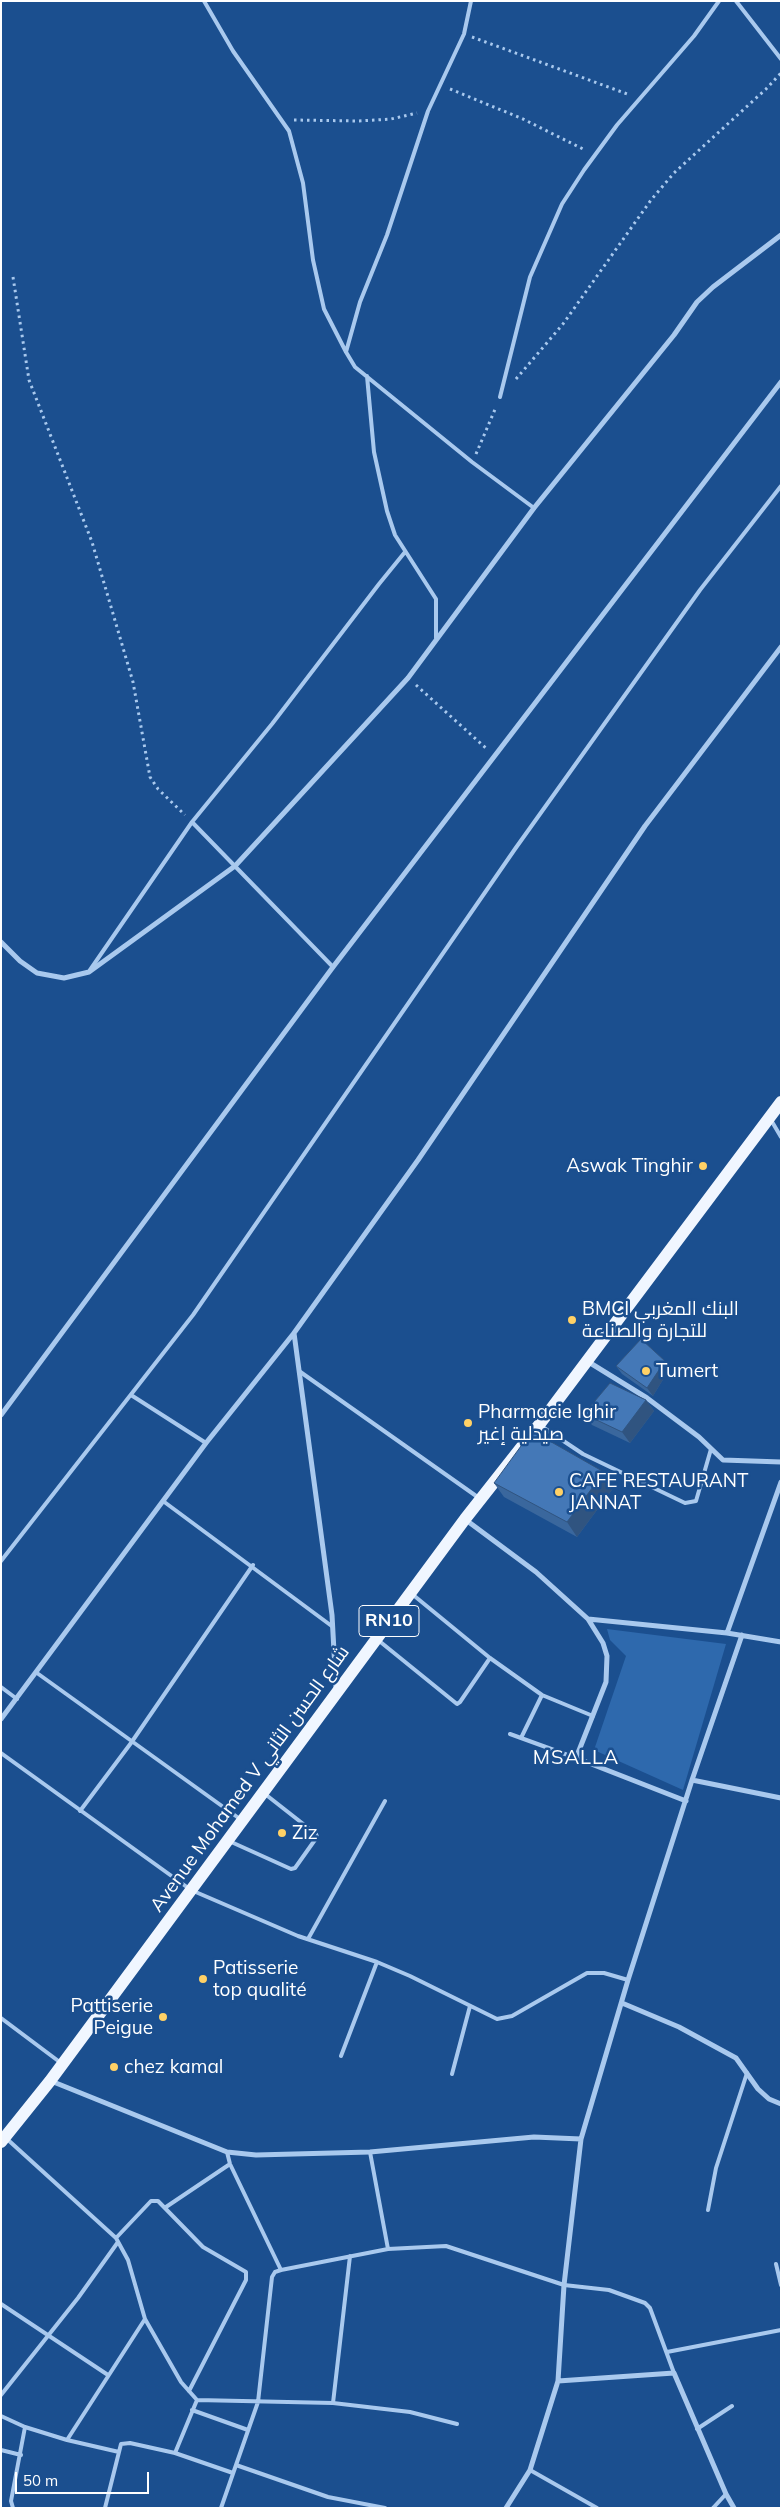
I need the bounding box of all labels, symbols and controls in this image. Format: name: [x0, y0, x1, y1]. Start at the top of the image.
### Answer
place label: Aswak Tinghir: [566, 1155, 693, 1177]
marker: Aswak Tinghir: [697, 1160, 709, 1172]
place label: BMCI البنك المغربي للتجارة والصناعة: [582, 1298, 739, 1342]
marker: BMCI البنك المغربي للتجارة والصناعة: [566, 1314, 578, 1326]
place label: Tumert: [656, 1360, 718, 1382]
marker: Tumert: [640, 1365, 652, 1377]
place label: Pharmacie Ighir صيدلية إغير: [478, 1401, 616, 1445]
marker: Pharmacie Ighir صيدلية إغير: [462, 1417, 474, 1429]
place label: CAFE RESTAURANT JANNAT: [569, 1470, 748, 1514]
marker: CAFE RESTAURANT JANNAT: [553, 1486, 565, 1498]
road number: RN10: [359, 1605, 419, 1636]
street label: Avenue Mohamed V شارع الحسن الثاني: [146, 1641, 354, 1917]
district label: MSALLA: [532, 1746, 620, 1770]
place label: Ziz: [292, 1822, 318, 1844]
marker: Ziz: [276, 1827, 288, 1839]
place label: Patisserie top qualité: [213, 1957, 306, 2001]
marker: Patisserie top qualité: [197, 1973, 209, 1985]
place label: Pattiserie Peigue: [71, 1995, 153, 2039]
marker: Pattiserie Peigue: [157, 2011, 169, 2023]
place label: chez kamal: [124, 2056, 223, 2078]
marker: chez kamal: [108, 2061, 120, 2073]
scale bar: [18, 2462, 151, 2494]
text: 50 m: [23, 2471, 58, 2490]

